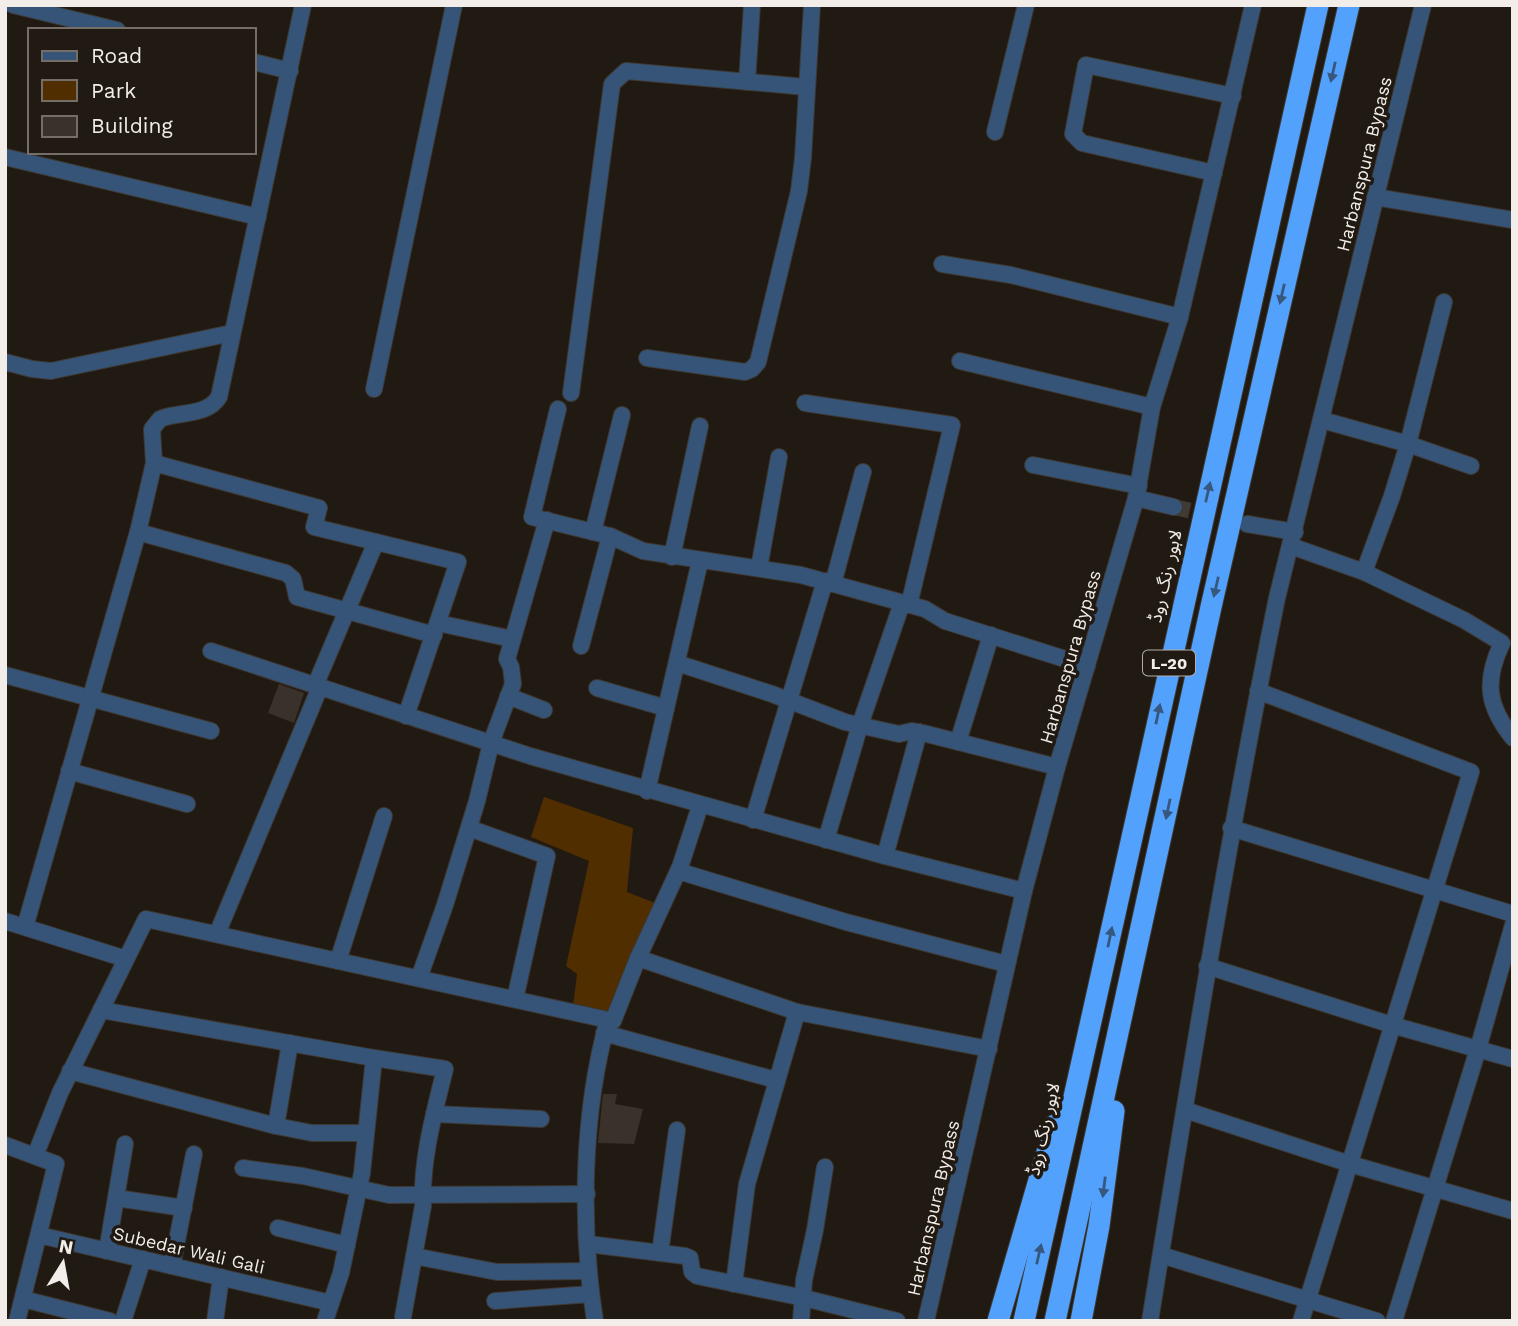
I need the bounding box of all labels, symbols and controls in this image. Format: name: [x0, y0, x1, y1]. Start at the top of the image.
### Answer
legend: [28, 28, 256, 154]
text: Road: [91, 43, 142, 68]
one-way arrow: [1327, 61, 1338, 83]
street label: Harbanspura Bypass: [1332, 74, 1396, 254]
text: Park: [91, 78, 136, 103]
text: Building: [91, 113, 173, 138]
one-way arrow: [1277, 283, 1288, 305]
one-way arrow: [1202, 481, 1213, 503]
street label: لاہور رنگ روڈ: [1144, 528, 1187, 625]
street label: Harbanspura Bypass: [1035, 568, 1105, 746]
one-way arrow: [1210, 576, 1221, 598]
road number: L-20: [1143, 650, 1195, 676]
one-way arrow: [1153, 703, 1164, 725]
one-way arrow: [1162, 798, 1173, 820]
one-way arrow: [1105, 926, 1116, 948]
street label: لاہور رنگ روڈ: [1022, 1081, 1065, 1178]
street label: Harbanspura Bypass: [903, 1118, 963, 1298]
one-way arrow: [1098, 1176, 1109, 1198]
street label: Subedar Wali Gali: [111, 1222, 267, 1278]
north arrow: [28, 1228, 98, 1298]
text: N: [57, 1234, 75, 1259]
one-way arrow: [1033, 1243, 1044, 1265]

